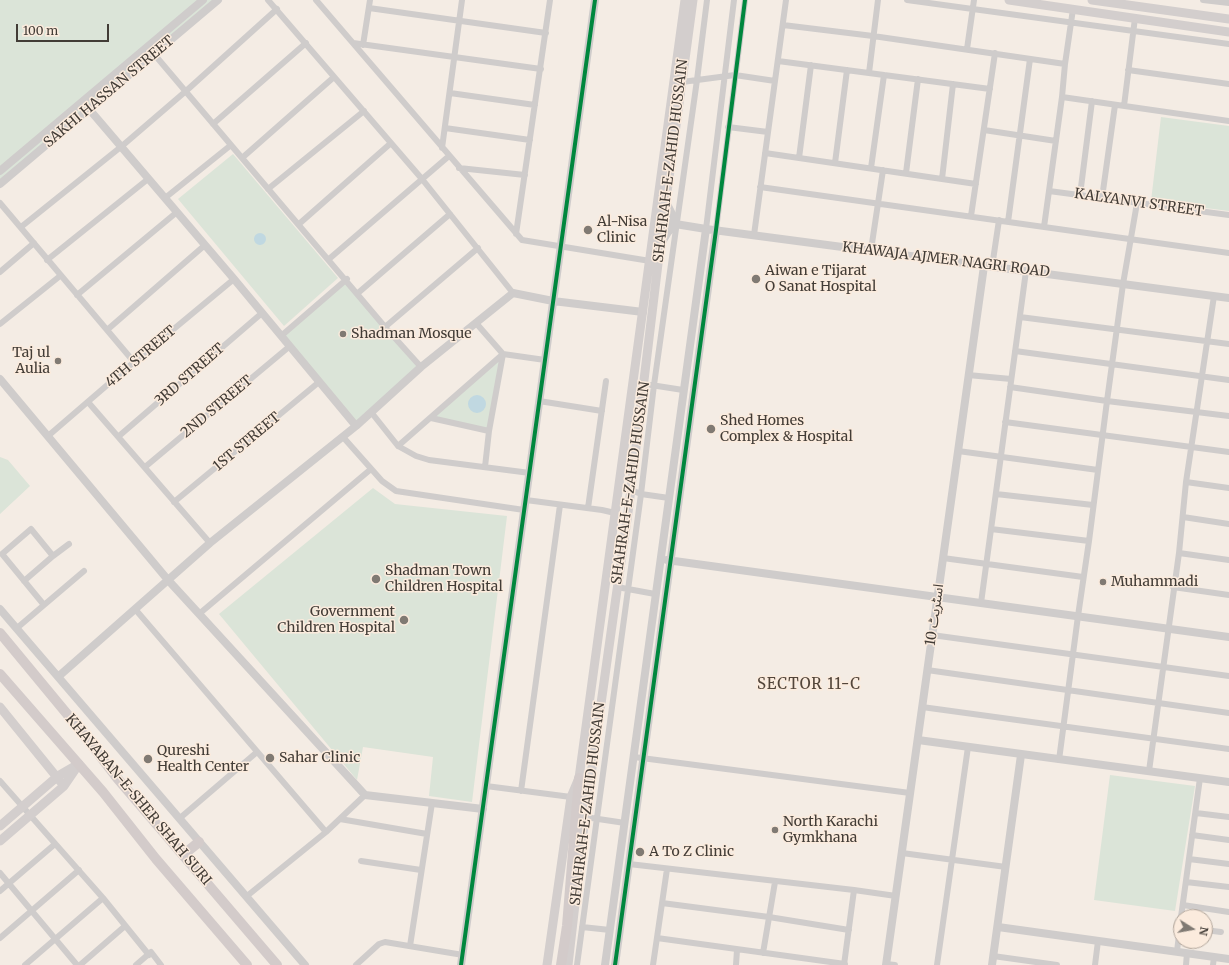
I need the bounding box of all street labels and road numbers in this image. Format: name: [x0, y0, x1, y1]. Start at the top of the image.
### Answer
street label: SAKHI HASSAN STREET: [40, 33, 178, 151]
street label: SHAHRAH-E-ZAHID HUSSAIN: [650, 58, 692, 264]
street label: KALYANVI STREET: [1073, 186, 1205, 220]
street label: KHAWAJA AJMER NAGRI ROAD: [841, 239, 1051, 281]
street label: 4TH STREET: [102, 323, 180, 391]
street label: 3RD STREET: [152, 340, 228, 410]
street label: 2ND STREET: [178, 372, 256, 442]
street label: SHAHRAH-E-ZAHID HUSSAIN: [608, 380, 654, 586]
street label: 1ST STREET: [210, 409, 284, 475]
street label: اسٹریٹ 10: [922, 583, 948, 647]
street label: SHAHRAH-E-ZAHID HUSSAIN: [567, 701, 609, 907]
street label: KHAYABAN-E-SHER SHAH SURI: [62, 711, 214, 889]

